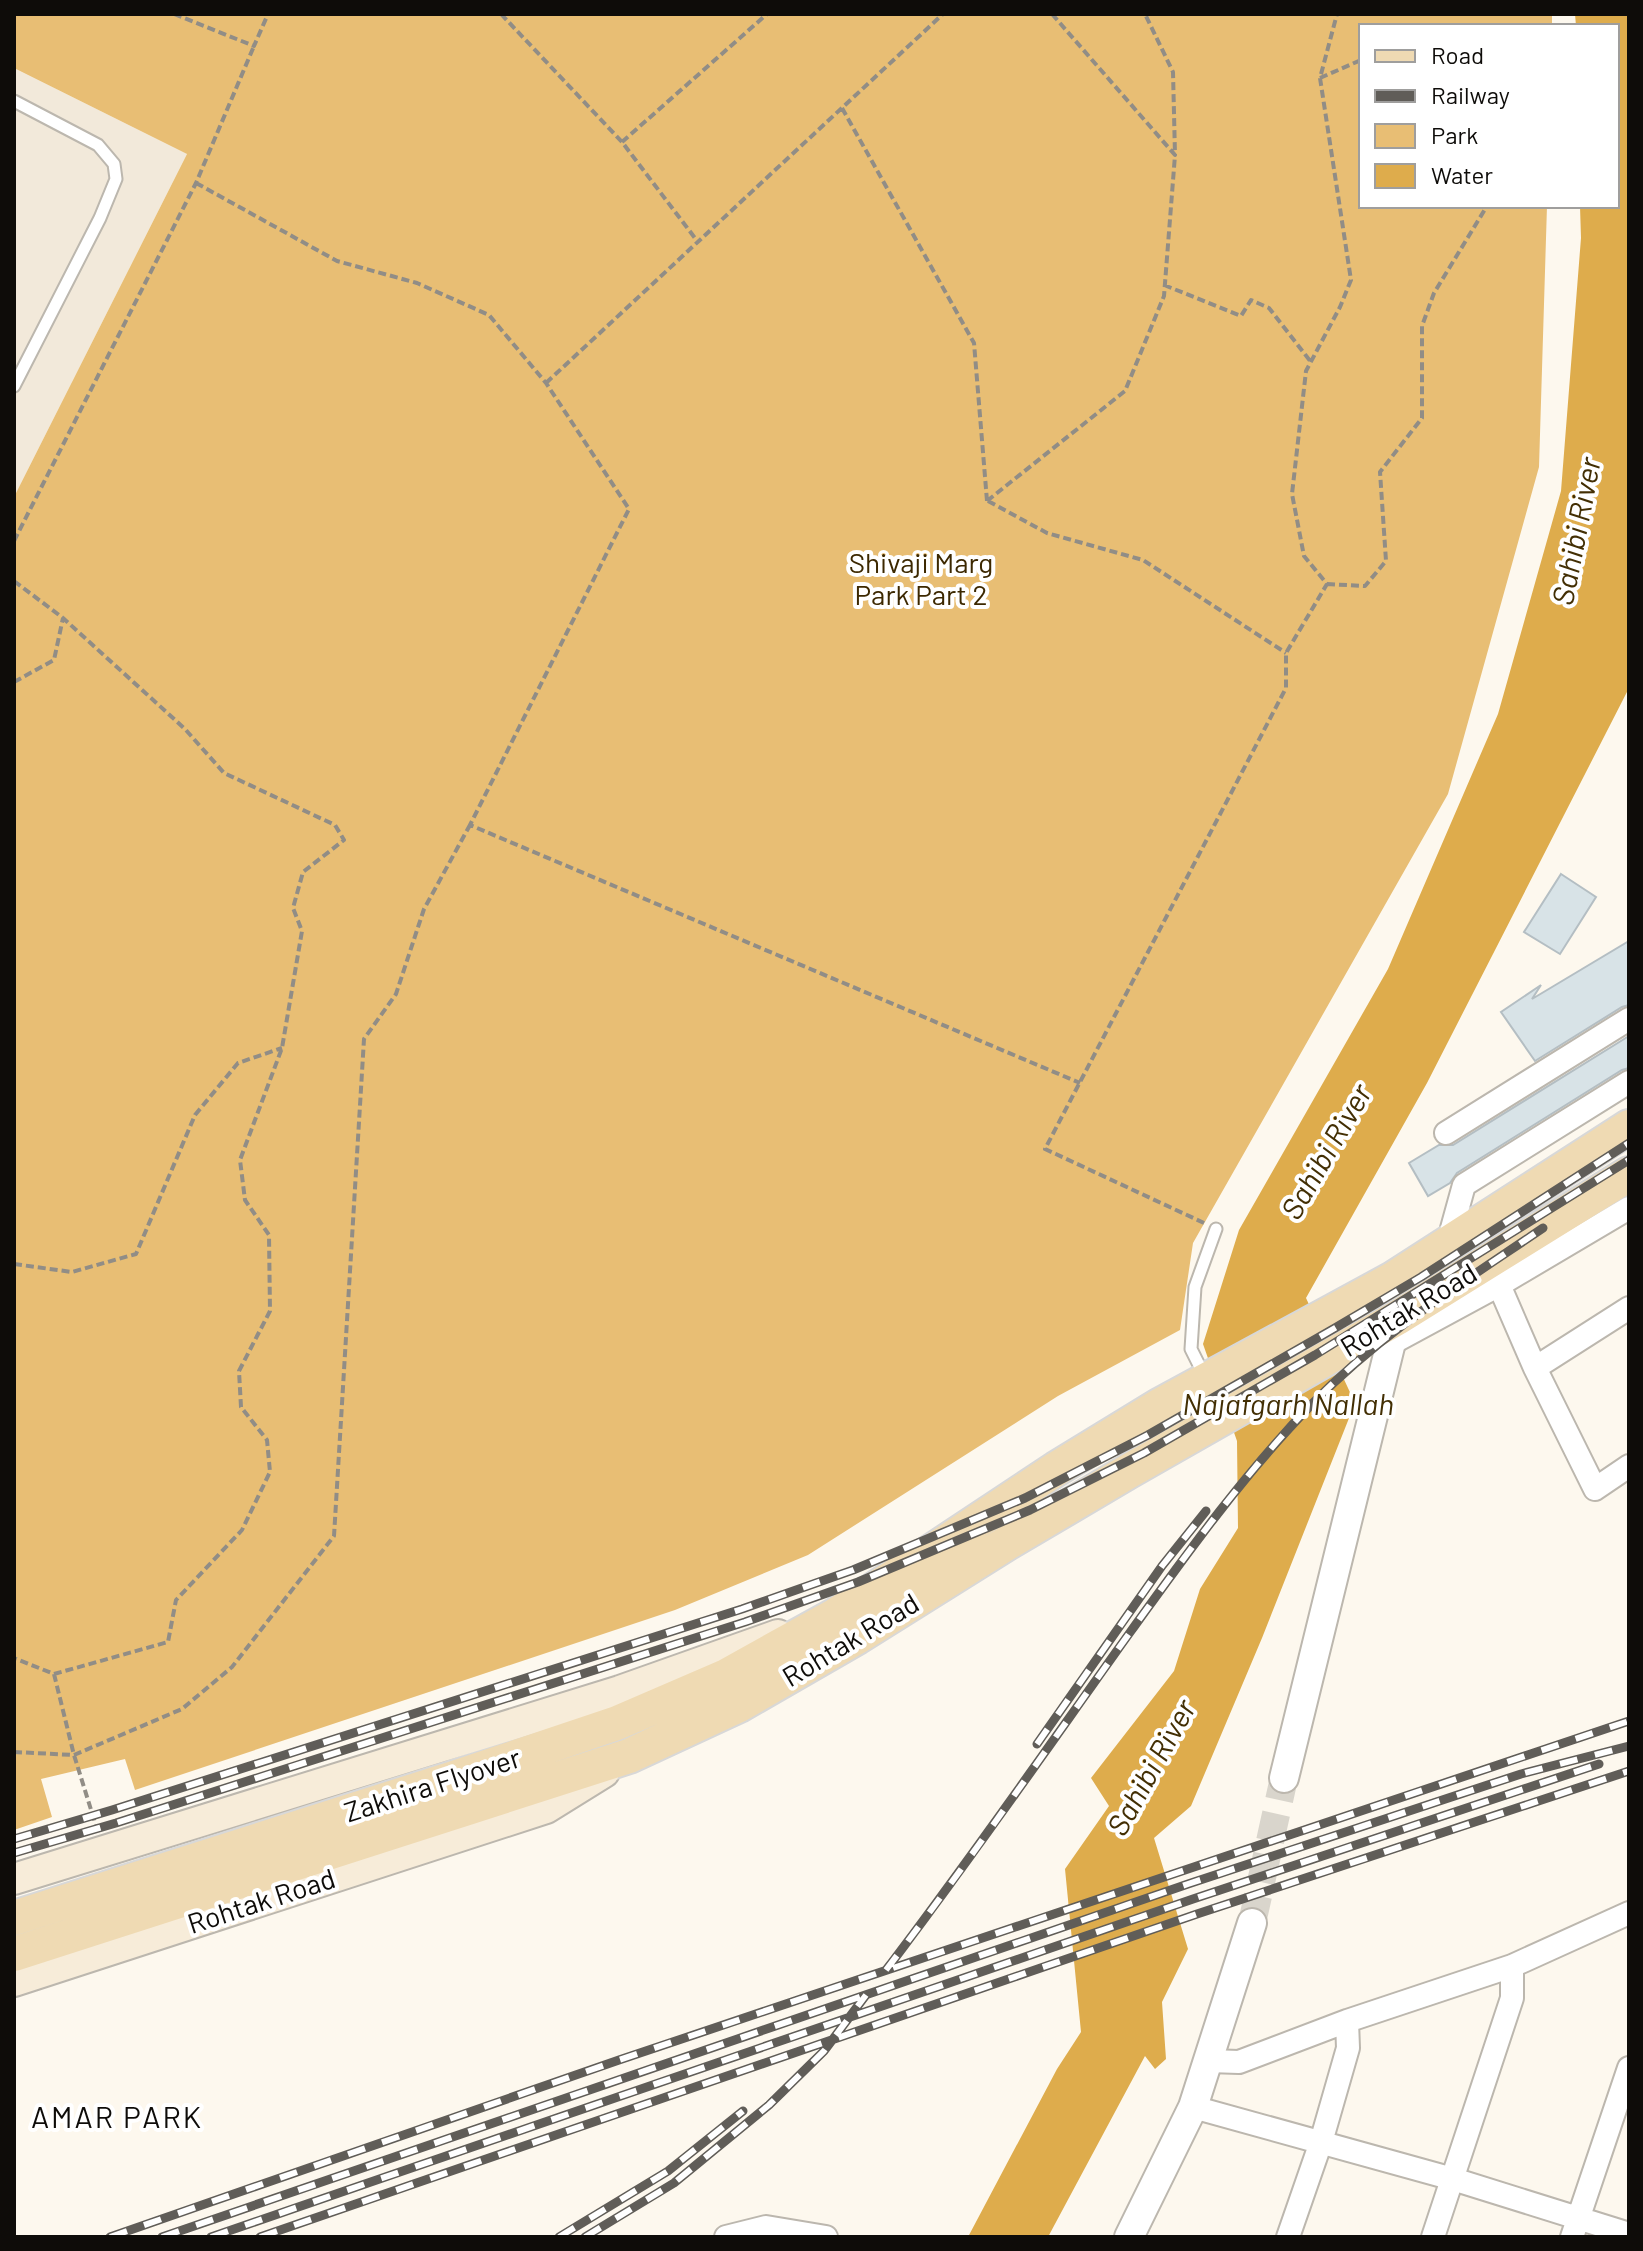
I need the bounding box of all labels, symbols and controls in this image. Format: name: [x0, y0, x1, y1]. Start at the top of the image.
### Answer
legend: [1359, 24, 1619, 208]
text: Road: [1431, 40, 1484, 69]
text: Railway: [1431, 80, 1510, 109]
text: Park: [1431, 120, 1478, 149]
text: Water: [1431, 160, 1493, 189]
water label: Sahibi River: [1543, 453, 1607, 608]
park label: Shivaji Marg Park Part 2: [849, 545, 993, 611]
water label: Sahibi River: [1272, 1076, 1379, 1225]
street label: Rohtak Road: [1333, 1255, 1483, 1363]
water label: Najafgarh Nallah: [1182, 1385, 1394, 1421]
street label: Rohtak Road: [775, 1585, 925, 1693]
water label: Sahibi River: [1098, 1692, 1203, 1841]
street label: Zakhira Flyover: [340, 1739, 524, 1829]
street label: Rohtak Road: [183, 1860, 339, 1940]
district label: AMAR PARK: [31, 2098, 203, 2134]

